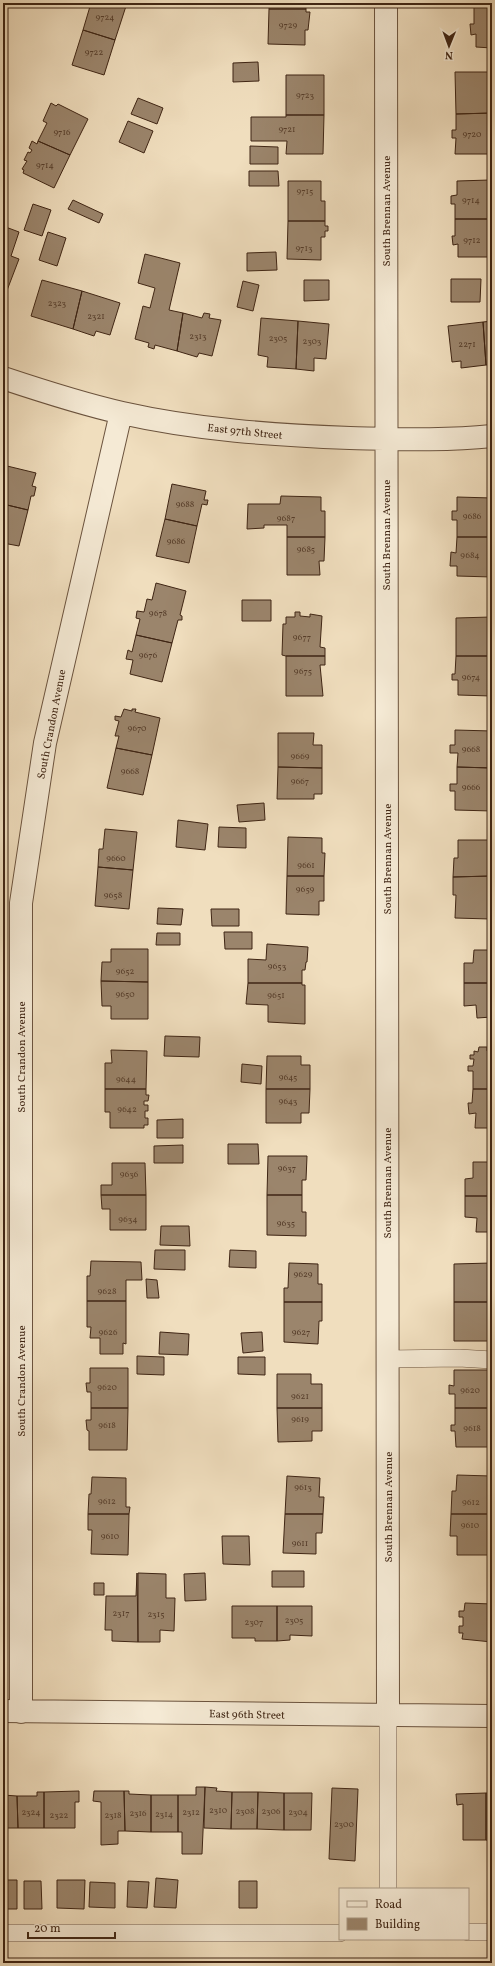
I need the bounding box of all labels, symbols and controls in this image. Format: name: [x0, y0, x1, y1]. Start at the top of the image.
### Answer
house number: 9724: [96, 11, 114, 24]
house number: 9729: [279, 19, 297, 32]
north arrow: [429, 26, 469, 66]
house number: 9722: [85, 46, 103, 59]
text: N: [445, 47, 453, 62]
house number: 9723: [296, 89, 314, 102]
house number: 9721: [278, 123, 296, 136]
house number: 9716: [53, 126, 71, 139]
house number: 9720: [462, 128, 482, 141]
street label: South Brennan Avenue: [380, 156, 395, 266]
house number: 9714: [36, 159, 54, 172]
house number: 9715: [297, 185, 313, 198]
house number: 9714: [462, 194, 480, 207]
house number: 9712: [463, 234, 481, 247]
house number: 9713: [295, 242, 313, 255]
house number: 2323: [48, 297, 67, 310]
house number: 2321: [87, 310, 105, 323]
house number: 2313: [189, 330, 207, 343]
house number: 2305: [269, 332, 287, 345]
house number: 2303: [303, 335, 322, 348]
house number: 2271: [458, 338, 476, 351]
street label: East 97th Street: [207, 421, 283, 444]
street label: South Brennan Avenue: [380, 480, 395, 590]
house number: 9688: [176, 498, 195, 511]
house number: 9686: [463, 510, 482, 523]
house number: 9687: [277, 512, 295, 525]
house number: 9686: [167, 535, 186, 548]
house number: 9685: [297, 543, 315, 556]
house number: 9684: [460, 549, 480, 562]
house number: 9678: [149, 607, 168, 620]
house number: 9677: [293, 631, 311, 644]
house number: 9676: [139, 649, 158, 662]
house number: 9675: [294, 665, 312, 678]
street label: South Crandon Avenue: [34, 668, 70, 780]
house number: 9674: [462, 671, 480, 684]
house number: 9670: [128, 722, 147, 735]
house number: 9668: [462, 743, 481, 756]
house number: 9669: [291, 750, 310, 763]
house number: 9668: [121, 765, 140, 778]
house number: 9667: [291, 775, 309, 788]
house number: 9666: [462, 781, 481, 794]
street label: South Brennan Avenue: [381, 804, 396, 914]
house number: 9660: [106, 852, 126, 865]
house number: 9661: [297, 859, 315, 872]
house number: 9659: [296, 883, 315, 896]
house number: 9658: [104, 889, 123, 902]
house number: 9653: [268, 960, 287, 973]
house number: 9652: [116, 965, 135, 978]
house number: 9650: [115, 988, 135, 1001]
house number: 9651: [267, 989, 285, 1002]
street label: South Crandon Avenue: [15, 1001, 30, 1113]
house number: 9645: [279, 1071, 297, 1084]
house number: 9644: [116, 1073, 136, 1086]
house number: 9643: [279, 1095, 298, 1108]
house number: 9642: [117, 1103, 137, 1116]
street label: South Brennan Avenue: [381, 1128, 396, 1238]
house number: 9637: [278, 1162, 296, 1175]
house number: 9636: [120, 1168, 139, 1181]
house number: 9634: [118, 1213, 138, 1226]
house number: 9635: [277, 1217, 295, 1230]
house number: 9629: [294, 1268, 313, 1281]
house number: 9628: [98, 1285, 117, 1298]
street label: South Crandon Avenue: [15, 1325, 30, 1437]
house number: 9626: [99, 1326, 118, 1339]
house number: 9627: [292, 1326, 310, 1339]
house number: 9620: [97, 1381, 117, 1394]
house number: 9620: [460, 1384, 480, 1397]
house number: 9621: [291, 1390, 309, 1403]
house number: 9619: [291, 1413, 309, 1426]
house number: 9618: [98, 1419, 116, 1432]
house number: 9618: [463, 1422, 481, 1435]
street label: South Brennan Avenue: [382, 1452, 397, 1562]
house number: 9613: [294, 1481, 312, 1494]
house number: 9612: [98, 1495, 116, 1508]
house number: 9612: [462, 1496, 480, 1509]
house number: 9610: [461, 1519, 480, 1532]
house number: 9610: [101, 1530, 120, 1543]
house number: 9611: [292, 1537, 308, 1550]
house number: 2317: [112, 1607, 130, 1620]
house number: 2315: [147, 1608, 165, 1621]
house number: 2305: [285, 1614, 303, 1627]
house number: 2307: [245, 1616, 263, 1629]
street label: East 96th Street: [209, 1707, 285, 1724]
house number: 2310: [209, 1804, 228, 1817]
house number: 2308: [236, 1805, 255, 1818]
house number: 2306: [261, 1805, 281, 1818]
house number: 2324: [21, 1806, 41, 1819]
house number: 2312: [182, 1806, 200, 1819]
house number: 2304: [288, 1806, 308, 1819]
house number: 2316: [129, 1807, 147, 1820]
house number: 2314: [155, 1808, 173, 1821]
house number: 2322: [50, 1809, 69, 1822]
house number: 2318: [104, 1809, 122, 1822]
house number: 2300: [334, 1818, 355, 1831]
legend: [339, 1888, 469, 1940]
text: Road: [375, 1897, 402, 1913]
scale bar: [28, 1914, 115, 1940]
text: Building: [375, 1917, 420, 1933]
text: 20 m: [34, 1921, 61, 1937]

